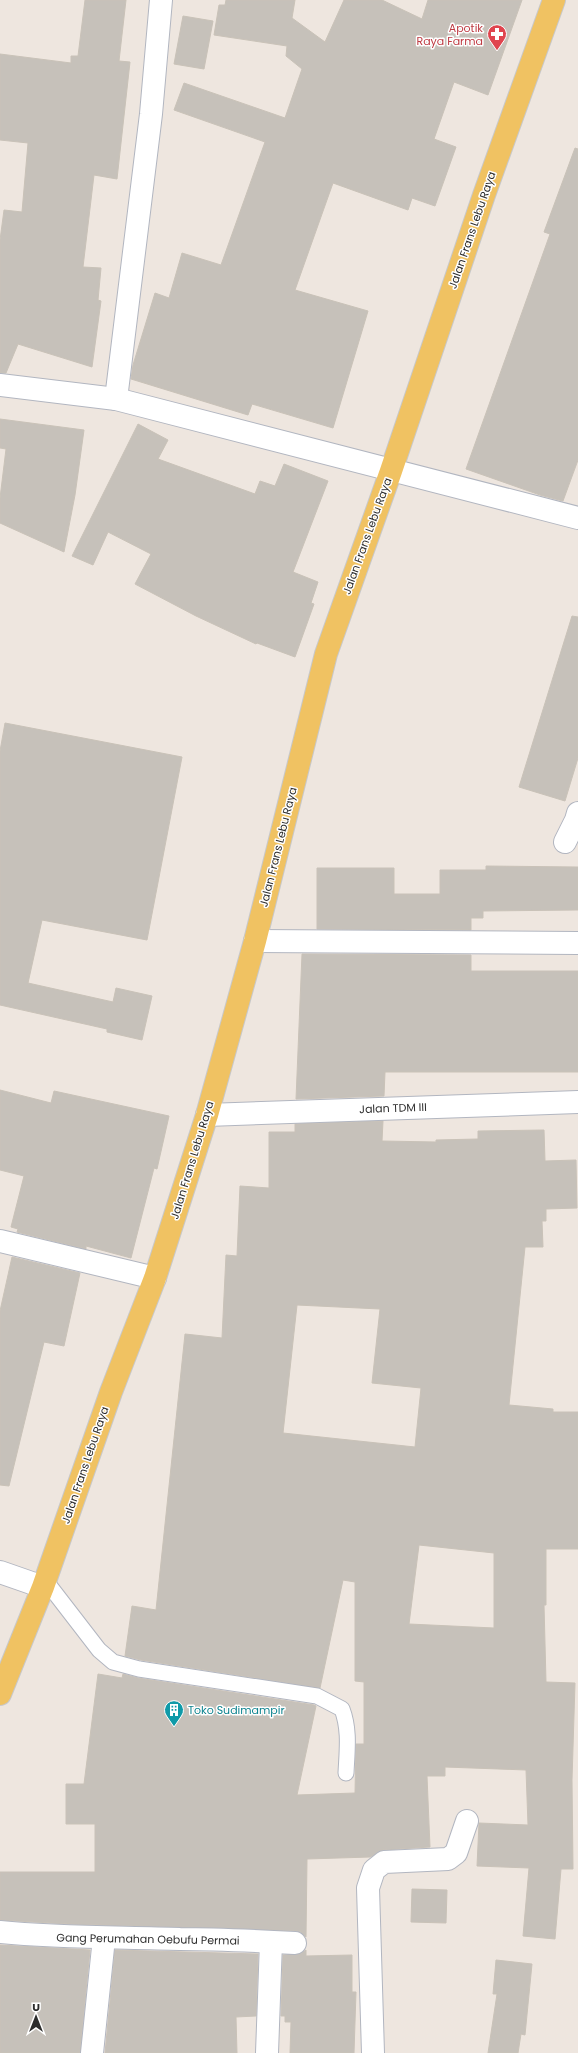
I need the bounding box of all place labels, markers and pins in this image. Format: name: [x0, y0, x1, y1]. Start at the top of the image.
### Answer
place label: Apotik Raya Farma: [416, 20, 483, 49]
pharmacy icon: Apotik Raya Farma: [486, 23, 508, 51]
building icon: Toko Sudimampir: [163, 1699, 185, 1727]
place label: Toko Sudimampir: [188, 1702, 285, 1718]

